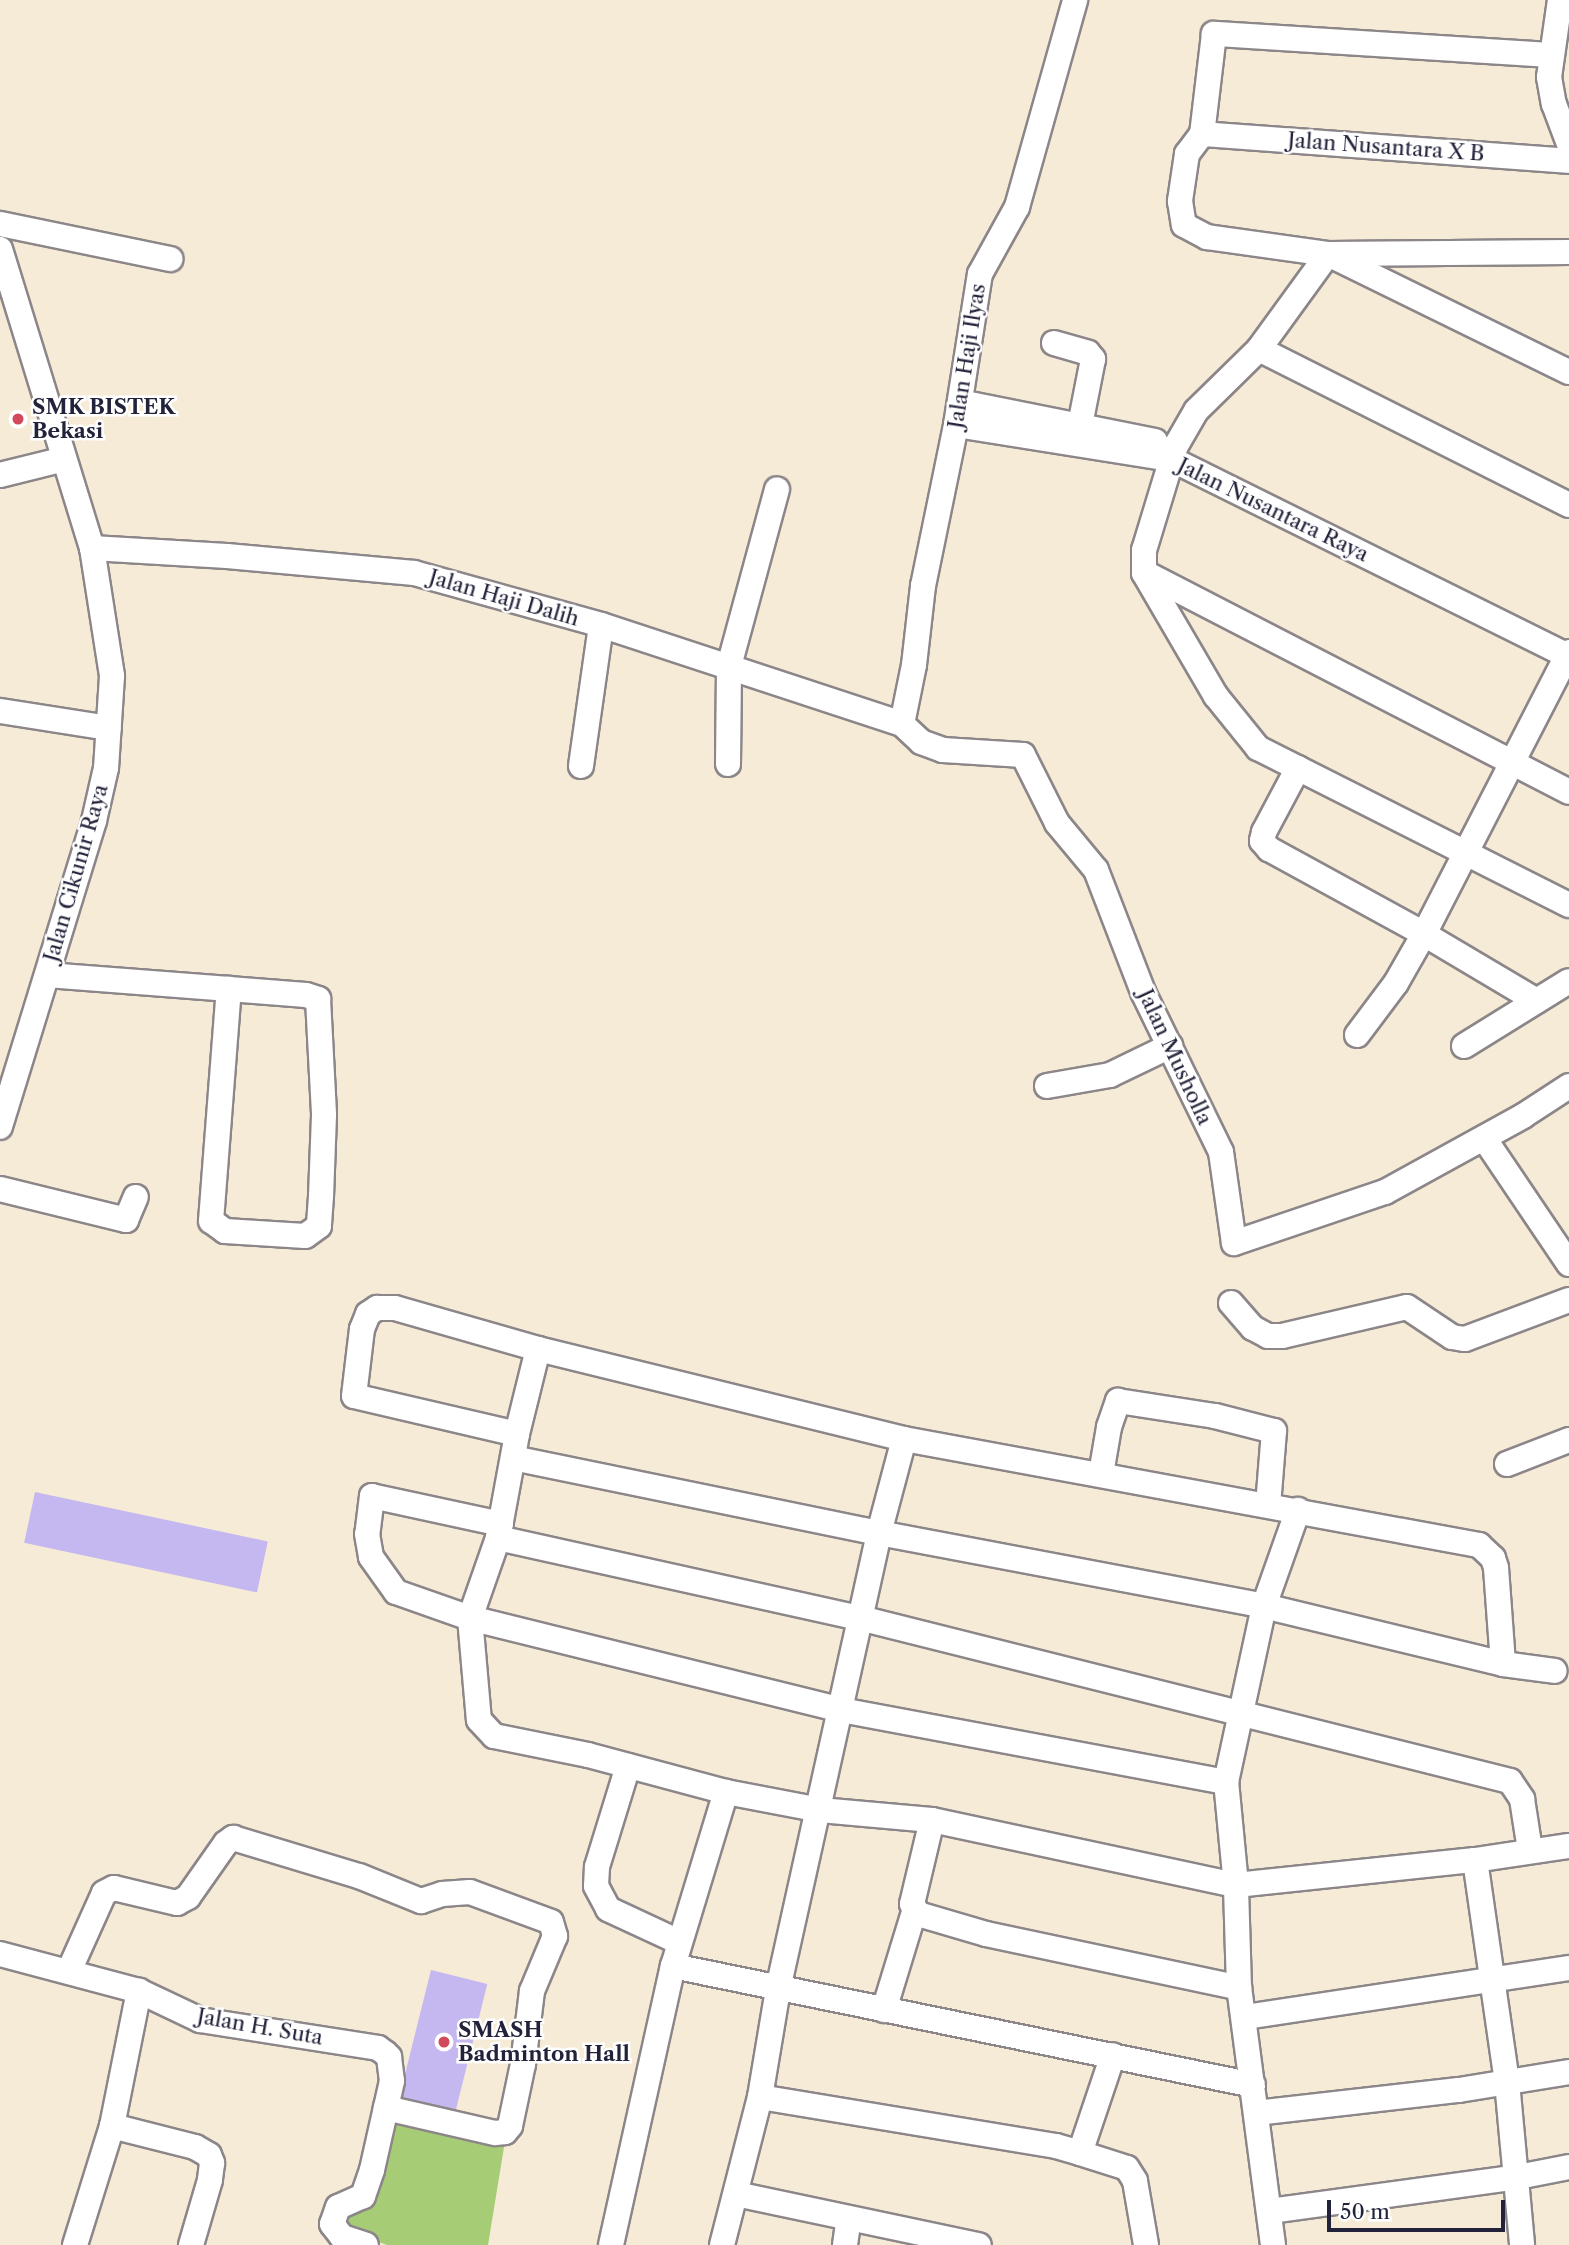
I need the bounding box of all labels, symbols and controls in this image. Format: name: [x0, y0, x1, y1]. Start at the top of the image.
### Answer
street label: Jalan Nusantara X B: [1286, 128, 1486, 166]
street label: Jalan Haji Ilyas: [943, 282, 991, 430]
place label: SMK BISTEK Bekasi: [32, 394, 176, 444]
marker: SMK BISTEK Bekasi: [10, 411, 26, 427]
street label: Jalan Nusantara Raya: [1173, 453, 1373, 567]
street label: Jalan Haji Dalih: [426, 565, 582, 631]
street label: Jalan Cikunir Raya: [39, 781, 113, 965]
street label: Jalan Musholla: [1133, 985, 1217, 1129]
street label: Jalan H. Suta: [195, 2004, 325, 2050]
place label: SMASH Badminton Hall: [458, 2017, 630, 2067]
marker: SMASH Badminton Hall: [436, 2034, 452, 2050]
scale bar: [1331, 2186, 1510, 2230]
text: 50 m: [1340, 2199, 1390, 2224]

